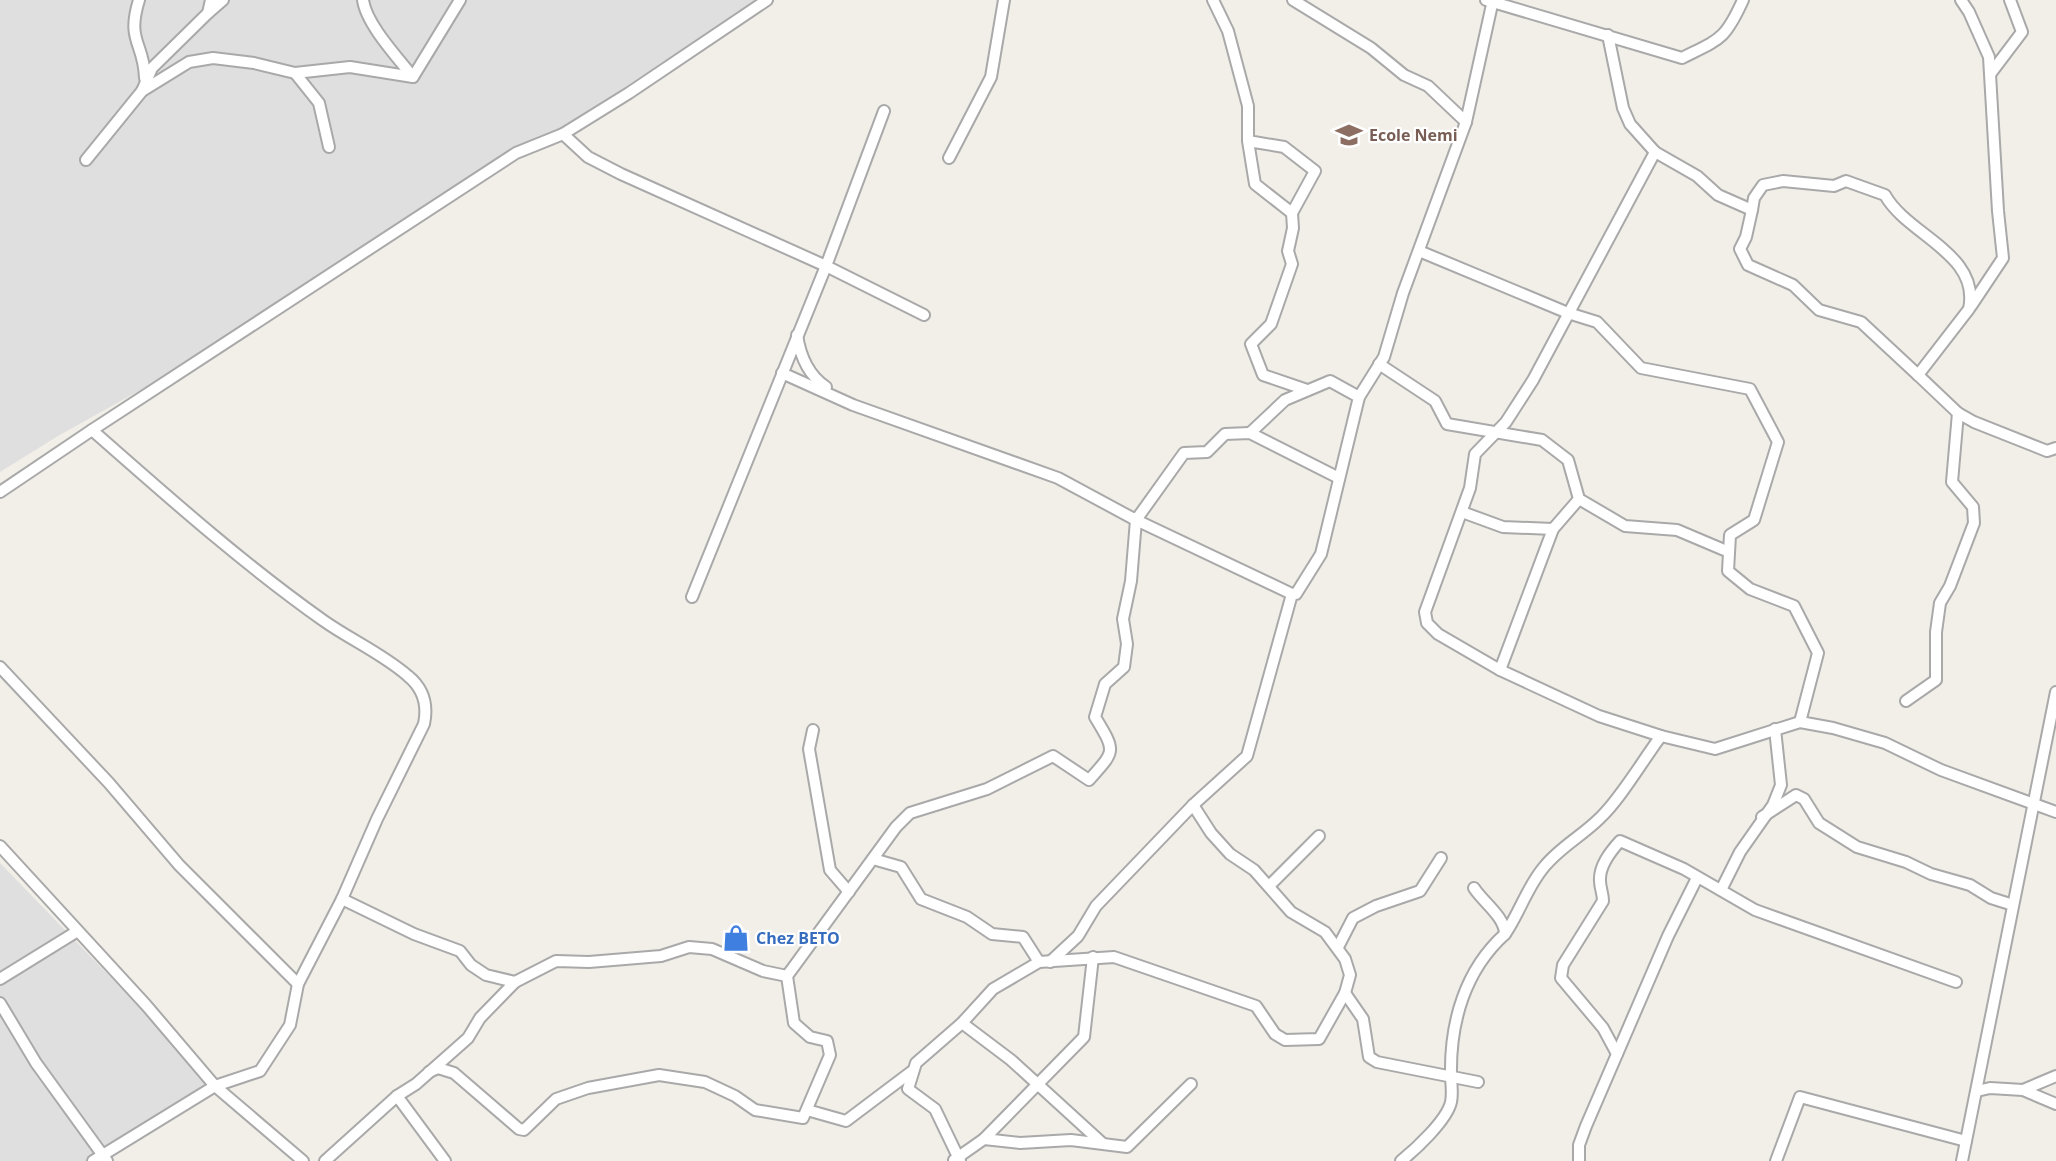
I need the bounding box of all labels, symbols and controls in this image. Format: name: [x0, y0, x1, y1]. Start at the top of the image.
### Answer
school or university icon: Ecole Nemi: [1334, 120, 1364, 150]
place label: Ecole Nemi: [1369, 124, 1458, 146]
shop icon: Chez BETO: [721, 923, 751, 953]
place label: Chez BETO: [756, 927, 840, 949]

